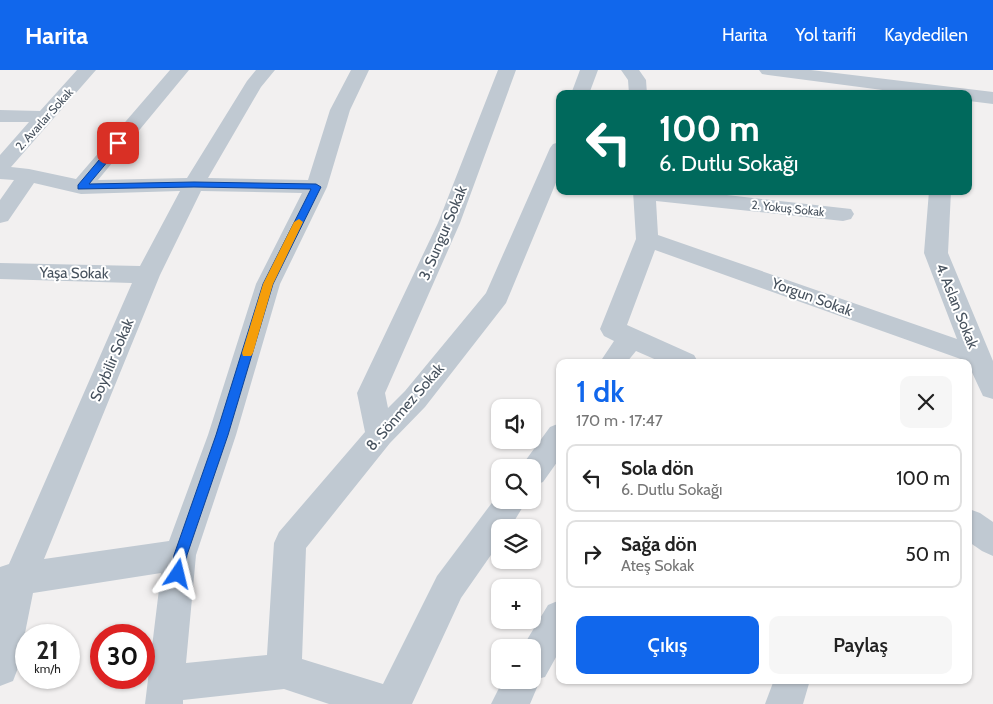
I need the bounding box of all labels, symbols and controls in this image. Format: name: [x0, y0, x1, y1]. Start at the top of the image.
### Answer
text: Harita: [25, 21, 88, 50]
text: Harita: [722, 24, 767, 46]
text: Yol tarifi: [795, 24, 856, 46]
text: Kaydedilen: [884, 24, 968, 46]
street label: 2. Avarlar Sokak: [12, 84, 76, 153]
text: 100 m: [659, 107, 760, 150]
icon: left: [576, 110, 641, 175]
pin: [97, 122, 139, 164]
icon: arrive: [104, 129, 132, 157]
text: 6. Dutlu Sokağı: [659, 150, 798, 177]
street label: 3. Sungur Sokak: [415, 183, 471, 283]
street label: 2. Yokuş Sokak: [751, 197, 826, 219]
street label: 4. Aslan Sokak: [932, 261, 982, 352]
street label: Yaşa Sokak: [38, 263, 109, 283]
street label: Yorgun Sokak: [768, 274, 855, 320]
street label: Soybilir Sokak: [86, 316, 138, 404]
street label: 8. Sönmez Sokak: [362, 359, 448, 454]
text: 1 dk: [576, 373, 624, 410]
button: close: [900, 376, 952, 428]
map controls: [491, 399, 541, 689]
button: sound: [491, 399, 541, 449]
text: 170 m · 17:47: [576, 411, 663, 430]
text: Sola dön: [621, 457, 694, 480]
button: search: [491, 459, 541, 509]
icon: left: [578, 464, 606, 492]
text: 100 m: [896, 467, 950, 490]
text: 6. Dutlu Sokağı: [621, 480, 722, 499]
button: layers: [491, 519, 541, 569]
text: Sağa dön: [621, 533, 697, 556]
icon: right: [578, 540, 606, 568]
text: 50 m: [906, 543, 950, 566]
position arrow: [151, 547, 203, 599]
text: Ateş Sokak: [621, 556, 694, 575]
button: +: [491, 579, 541, 629]
button: Çıkış: [576, 616, 759, 674]
button: Paylaş: [769, 616, 952, 674]
speed limit sign: 30: [90, 624, 155, 689]
text: 21: [36, 635, 59, 665]
button: −: [491, 639, 541, 689]
text: km/h: [34, 661, 61, 676]

